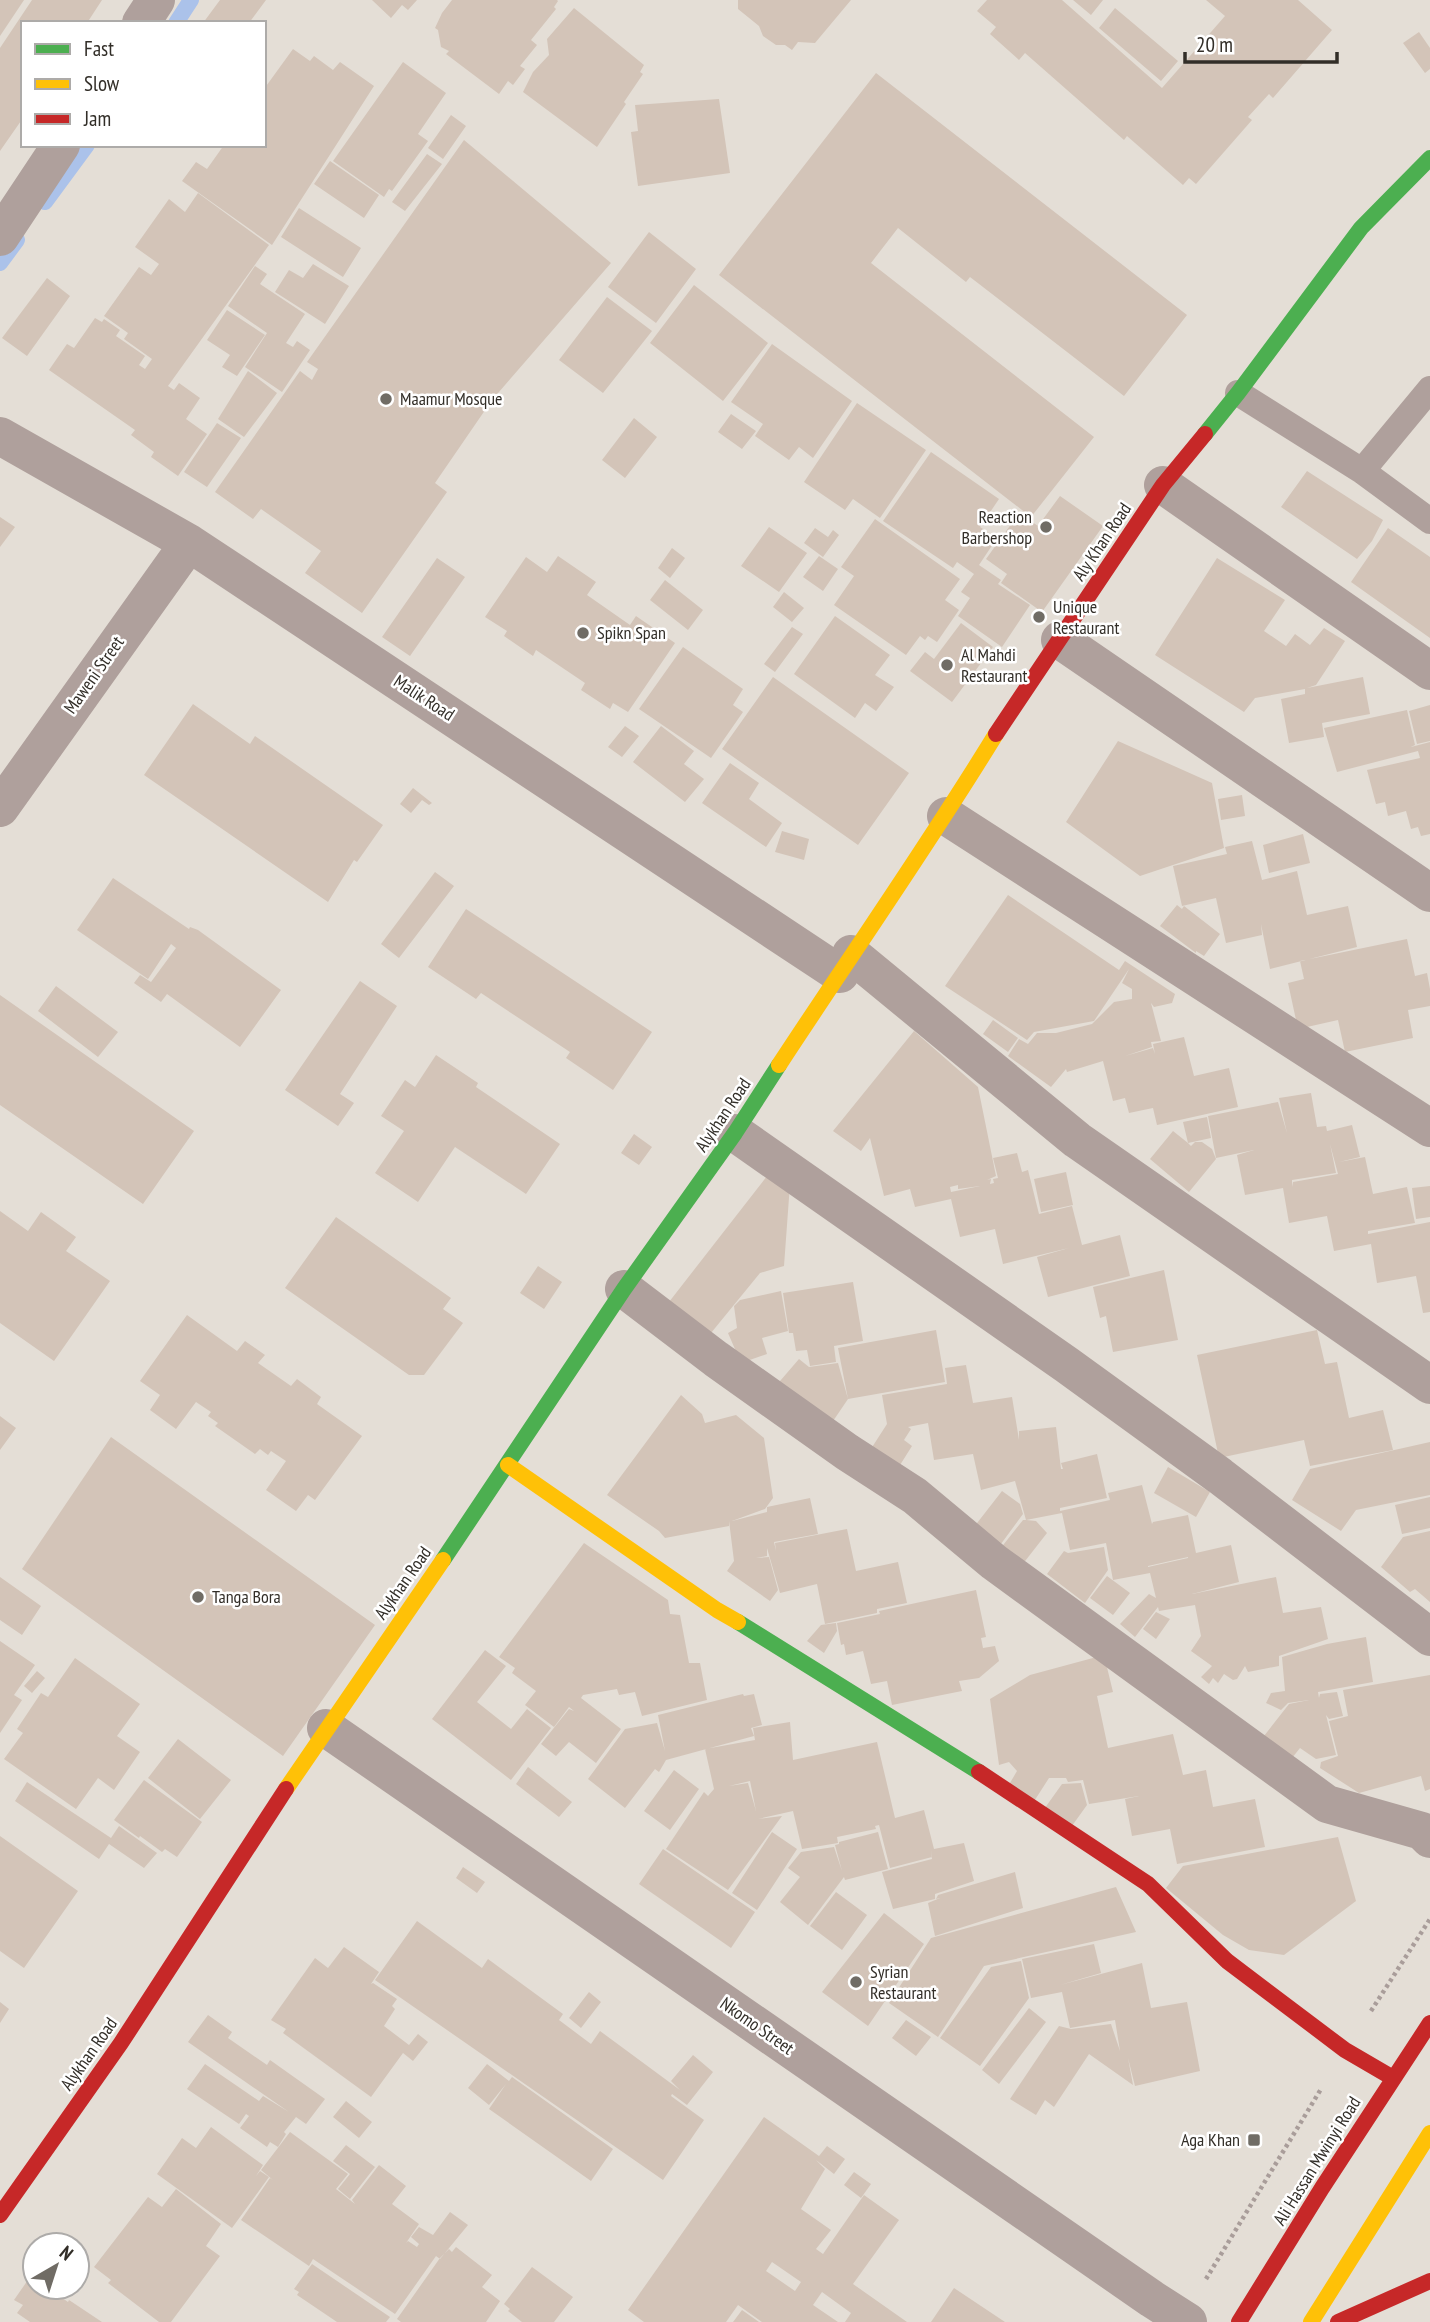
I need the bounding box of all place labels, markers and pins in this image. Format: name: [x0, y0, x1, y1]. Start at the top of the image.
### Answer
place label: Maamur Mosque: [400, 387, 503, 410]
marker: Maamur Mosque: [378, 391, 394, 407]
place label: Reaction Barbershop: [962, 505, 1032, 549]
marker: Reaction Barbershop: [1038, 519, 1054, 535]
place label: Unique Restaurant: [1053, 595, 1119, 639]
marker: Unique Restaurant: [1031, 609, 1047, 625]
place label: Spikn Span: [597, 621, 666, 644]
marker: Spikn Span: [575, 625, 591, 641]
place label: Al Mahdi Restaurant: [961, 643, 1027, 687]
marker: Al Mahdi Restaurant: [939, 657, 955, 673]
place label: Tanga Bora: [212, 1585, 281, 1608]
marker: Tanga Bora: [190, 1589, 206, 1605]
place label: Syrian Restaurant: [870, 1960, 936, 2004]
marker: Syrian Restaurant: [848, 1974, 864, 1990]
place label: Aga Khan: [1181, 2128, 1240, 2151]
marker: Aga Khan: [1246, 2132, 1262, 2148]

